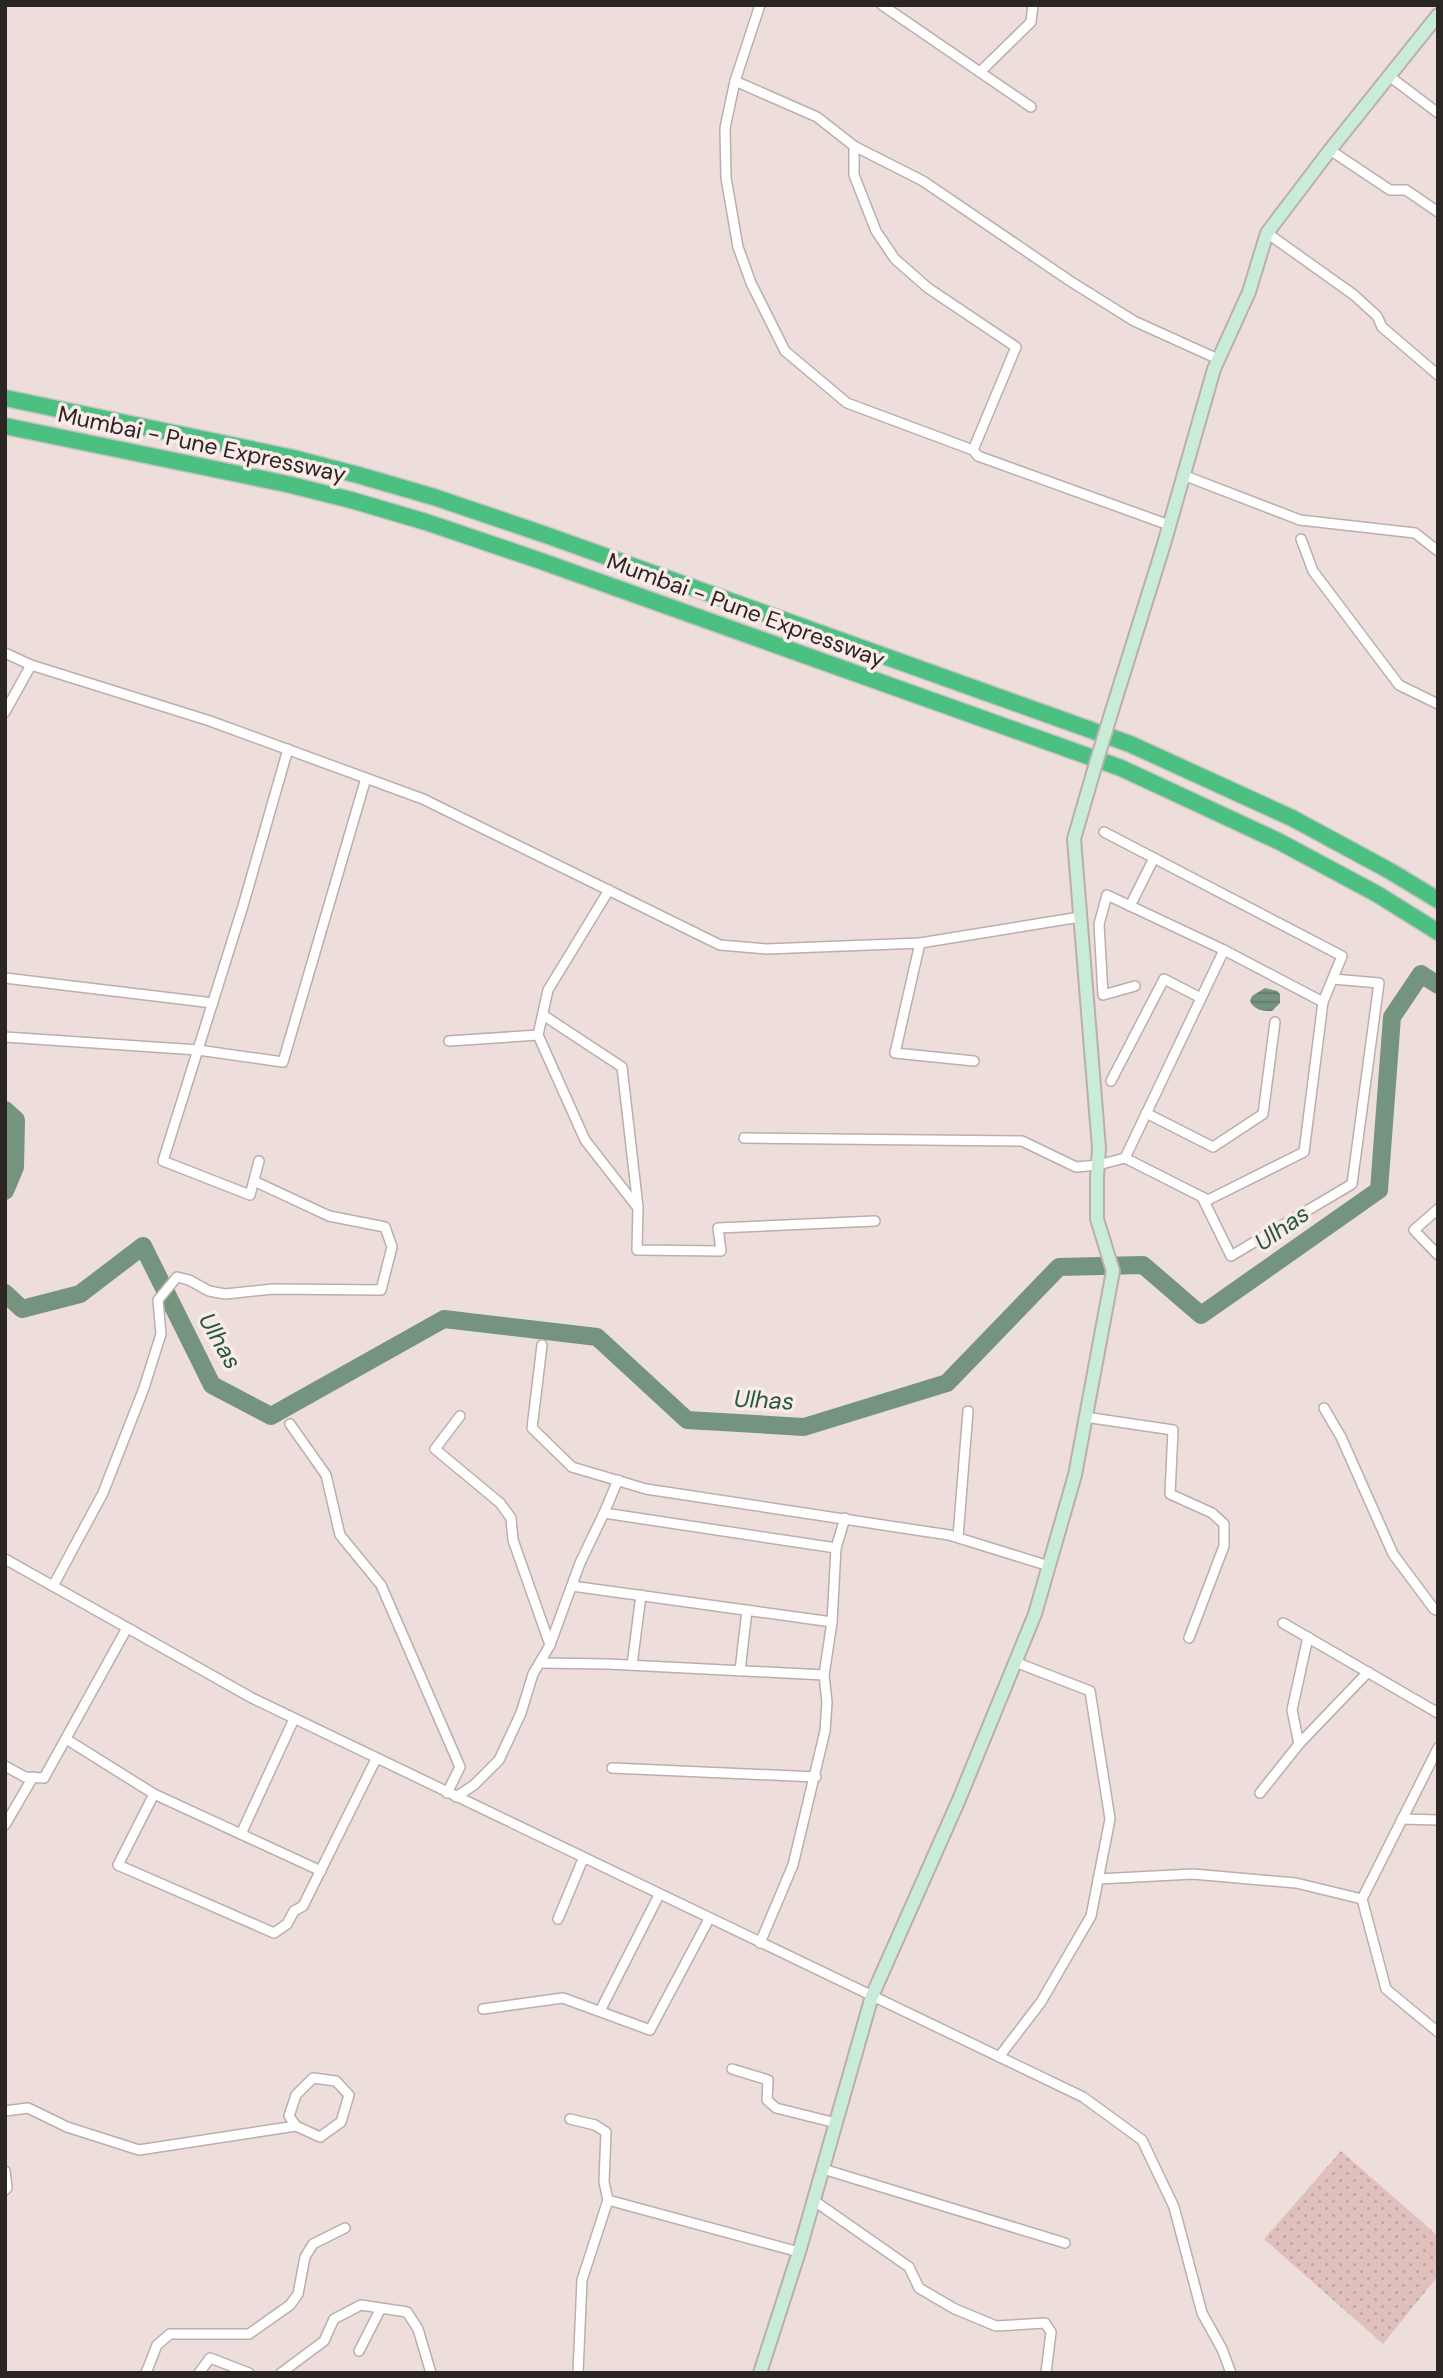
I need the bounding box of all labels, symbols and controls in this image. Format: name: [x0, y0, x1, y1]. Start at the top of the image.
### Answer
street label: Mumbai - Pune Expressway: [55, 399, 349, 489]
street label: Mumbai - Pune Expressway: [603, 546, 889, 674]
water label: Ulhas: [1248, 1198, 1315, 1258]
water label: Ulhas: [192, 1307, 249, 1375]
water label: Ulhas: [733, 1382, 795, 1417]

